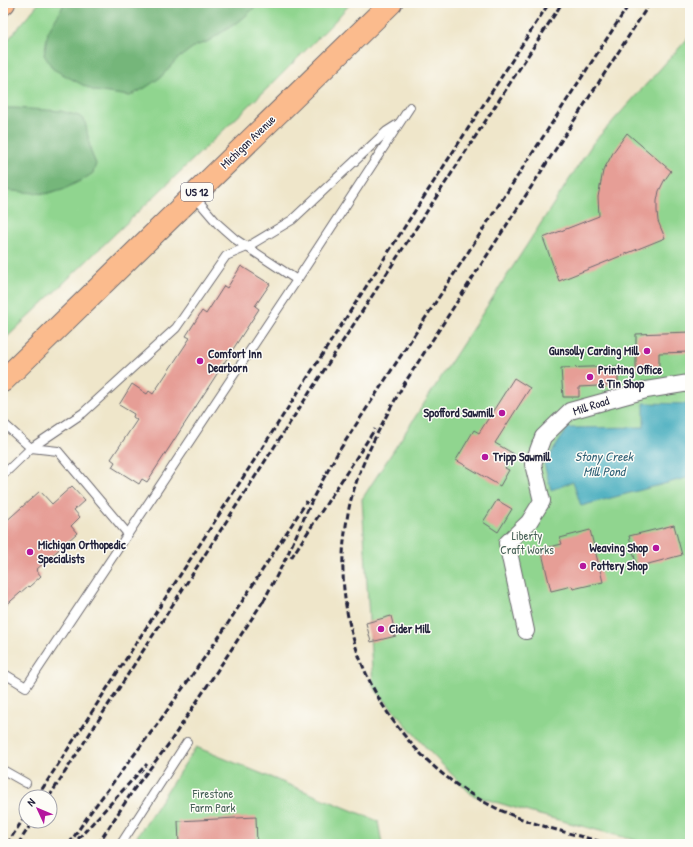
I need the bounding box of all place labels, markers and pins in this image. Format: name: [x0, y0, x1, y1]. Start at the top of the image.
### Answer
place label: Gunsolly Carding Mill: [549, 342, 640, 360]
place label: Comfort Inn Dearborn: [208, 345, 262, 376]
marker: Gunsolly Carding Mill: [642, 346, 652, 356]
marker: Comfort Inn Dearborn: [195, 356, 205, 366]
place label: Printing Office & Tin Shop: [598, 361, 662, 393]
marker: Printing Office & Tin Shop: [585, 372, 595, 382]
place label: Spofford Sawmill: [424, 404, 495, 422]
marker: Spofford Sawmill: [497, 408, 507, 418]
place label: Tripp Sawmill: [492, 448, 552, 466]
marker: Tripp Sawmill: [480, 452, 490, 462]
place label: Michigan Orthopedic Specialists: [38, 536, 126, 568]
place label: Weaving Shop: [590, 539, 649, 557]
marker: Weaving Shop: [651, 543, 661, 553]
marker: Michigan Orthopedic Specialists: [25, 547, 35, 557]
place label: Pottery Shop: [591, 557, 648, 575]
marker: Pottery Shop: [578, 561, 588, 571]
place label: Cider Mill: [389, 620, 431, 637]
marker: Cider Mill: [376, 624, 386, 634]

